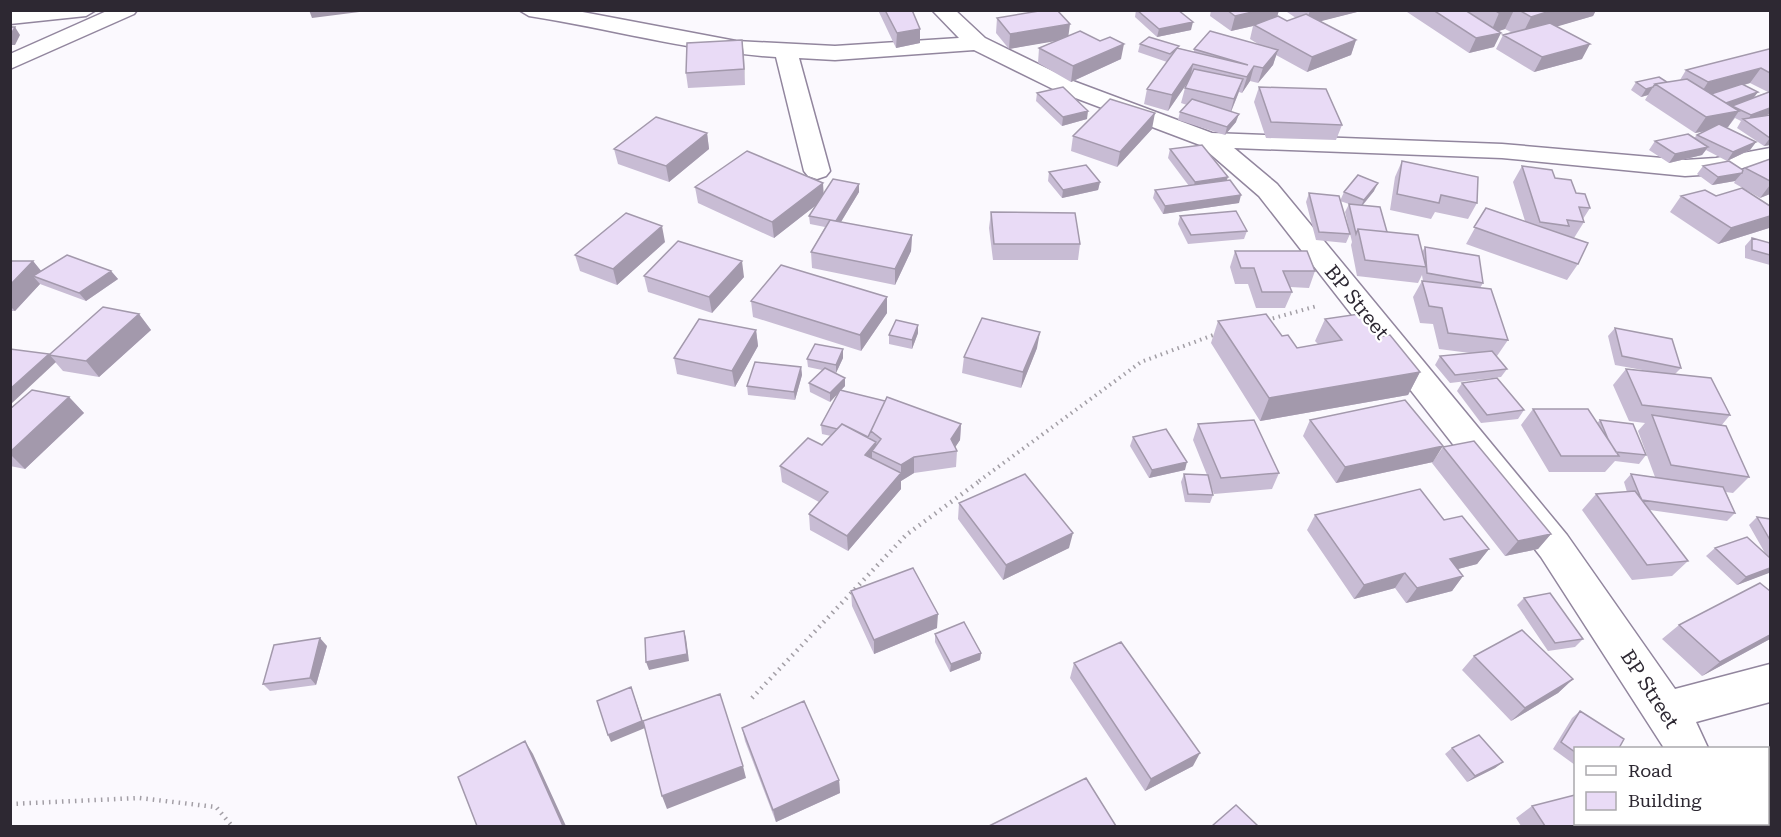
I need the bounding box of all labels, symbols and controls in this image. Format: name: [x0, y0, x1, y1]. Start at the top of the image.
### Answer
street label: BP Street: [1320, 260, 1395, 344]
street label: BP Street: [1616, 645, 1685, 733]
legend: [1574, 747, 1769, 825]
text: Road: [1628, 760, 1673, 781]
text: Building: [1628, 790, 1702, 811]

